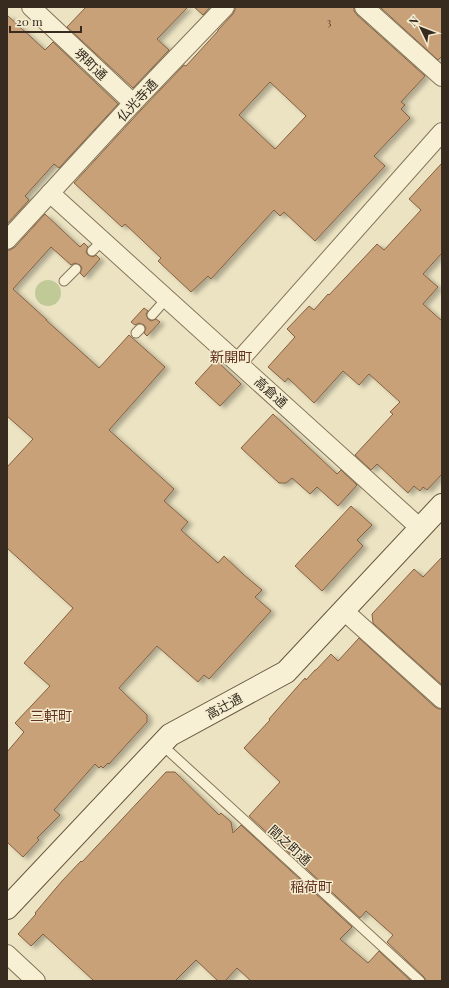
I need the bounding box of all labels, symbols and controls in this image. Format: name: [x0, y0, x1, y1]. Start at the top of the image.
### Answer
scale bar: [10, 8, 81, 34]
north arrow: [401, 8, 441, 48]
text: 20 m: [16, 13, 43, 29]
text: N: [405, 13, 422, 29]
house number: 3: [327, 14, 332, 29]
street label: 堺町通: [71, 44, 111, 83]
street label: 仏光寺通: [113, 75, 161, 124]
district label: 新開町: [210, 347, 252, 366]
street label: 高倉通: [251, 372, 292, 411]
street label: 高辻通: [203, 689, 245, 722]
district label: 三軒町: [30, 706, 72, 725]
street label: 間之町通: [265, 821, 315, 868]
district label: 稲荷町: [290, 877, 332, 896]

